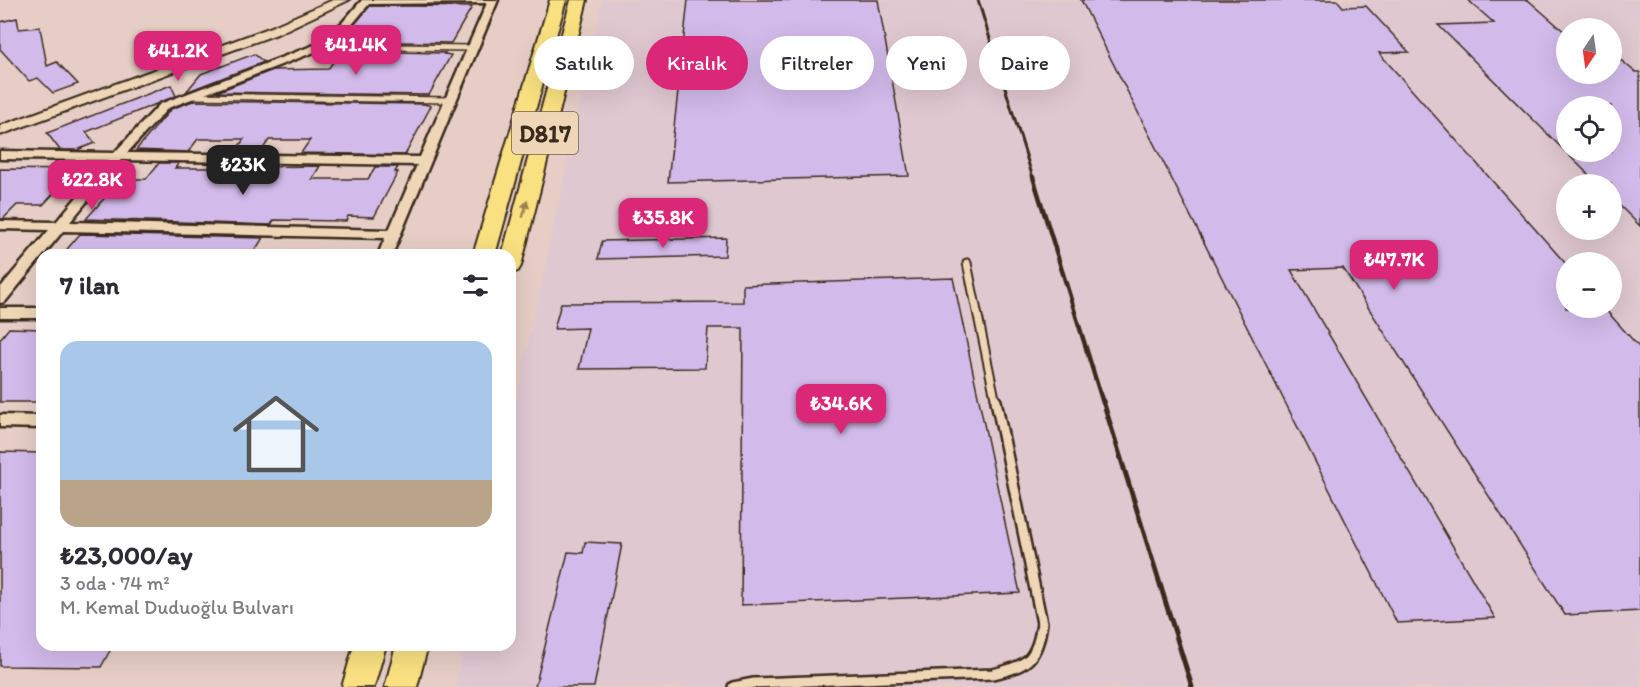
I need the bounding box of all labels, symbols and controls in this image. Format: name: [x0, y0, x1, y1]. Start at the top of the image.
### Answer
north arrow: [1556, 18, 1622, 84]
map controls: [1556, 18, 1622, 318]
pin: ₺41.4K: [307, 25, 405, 76]
pin: ₺41.2K: [129, 31, 227, 82]
text: ₺41.4K: [325, 32, 387, 56]
chip: Satılık: [534, 36, 634, 90]
chip: Kiralık: [646, 36, 748, 90]
chip: Filtreler: [760, 36, 874, 90]
chip: Yeni: [886, 36, 967, 90]
chip: Daire: [979, 36, 1070, 90]
text: ₺41.2K: [148, 38, 208, 62]
button: locate: [1556, 96, 1622, 162]
road number: D817: [512, 112, 578, 154]
pin: ₺23K: [207, 145, 279, 196]
text: ₺23K: [221, 152, 265, 176]
pin: ₺22.8K: [43, 160, 141, 211]
text: ₺22.8K: [62, 167, 122, 191]
button: +: [1556, 174, 1622, 240]
pin: ₺35.8K: [614, 198, 712, 249]
one-way arrow: [520, 200, 530, 218]
text: ₺35.8K: [633, 205, 693, 229]
pin: ₺47.7K: [1345, 240, 1443, 291]
text: ₺47.7K: [1364, 247, 1424, 271]
button: −: [1556, 252, 1622, 318]
text: 7 ilan: [60, 269, 119, 301]
icon: filters: [459, 269, 492, 302]
icon: home: [222, 380, 330, 488]
pin: ₺34.6K: [792, 384, 890, 435]
text: ₺34.6K: [810, 391, 872, 415]
text: ₺23,000/ay: [60, 539, 193, 571]
text: 3 oda · 74 m²: [60, 571, 170, 595]
text: M. Kemal Duduoğlu Bulvarı: [60, 595, 294, 619]

